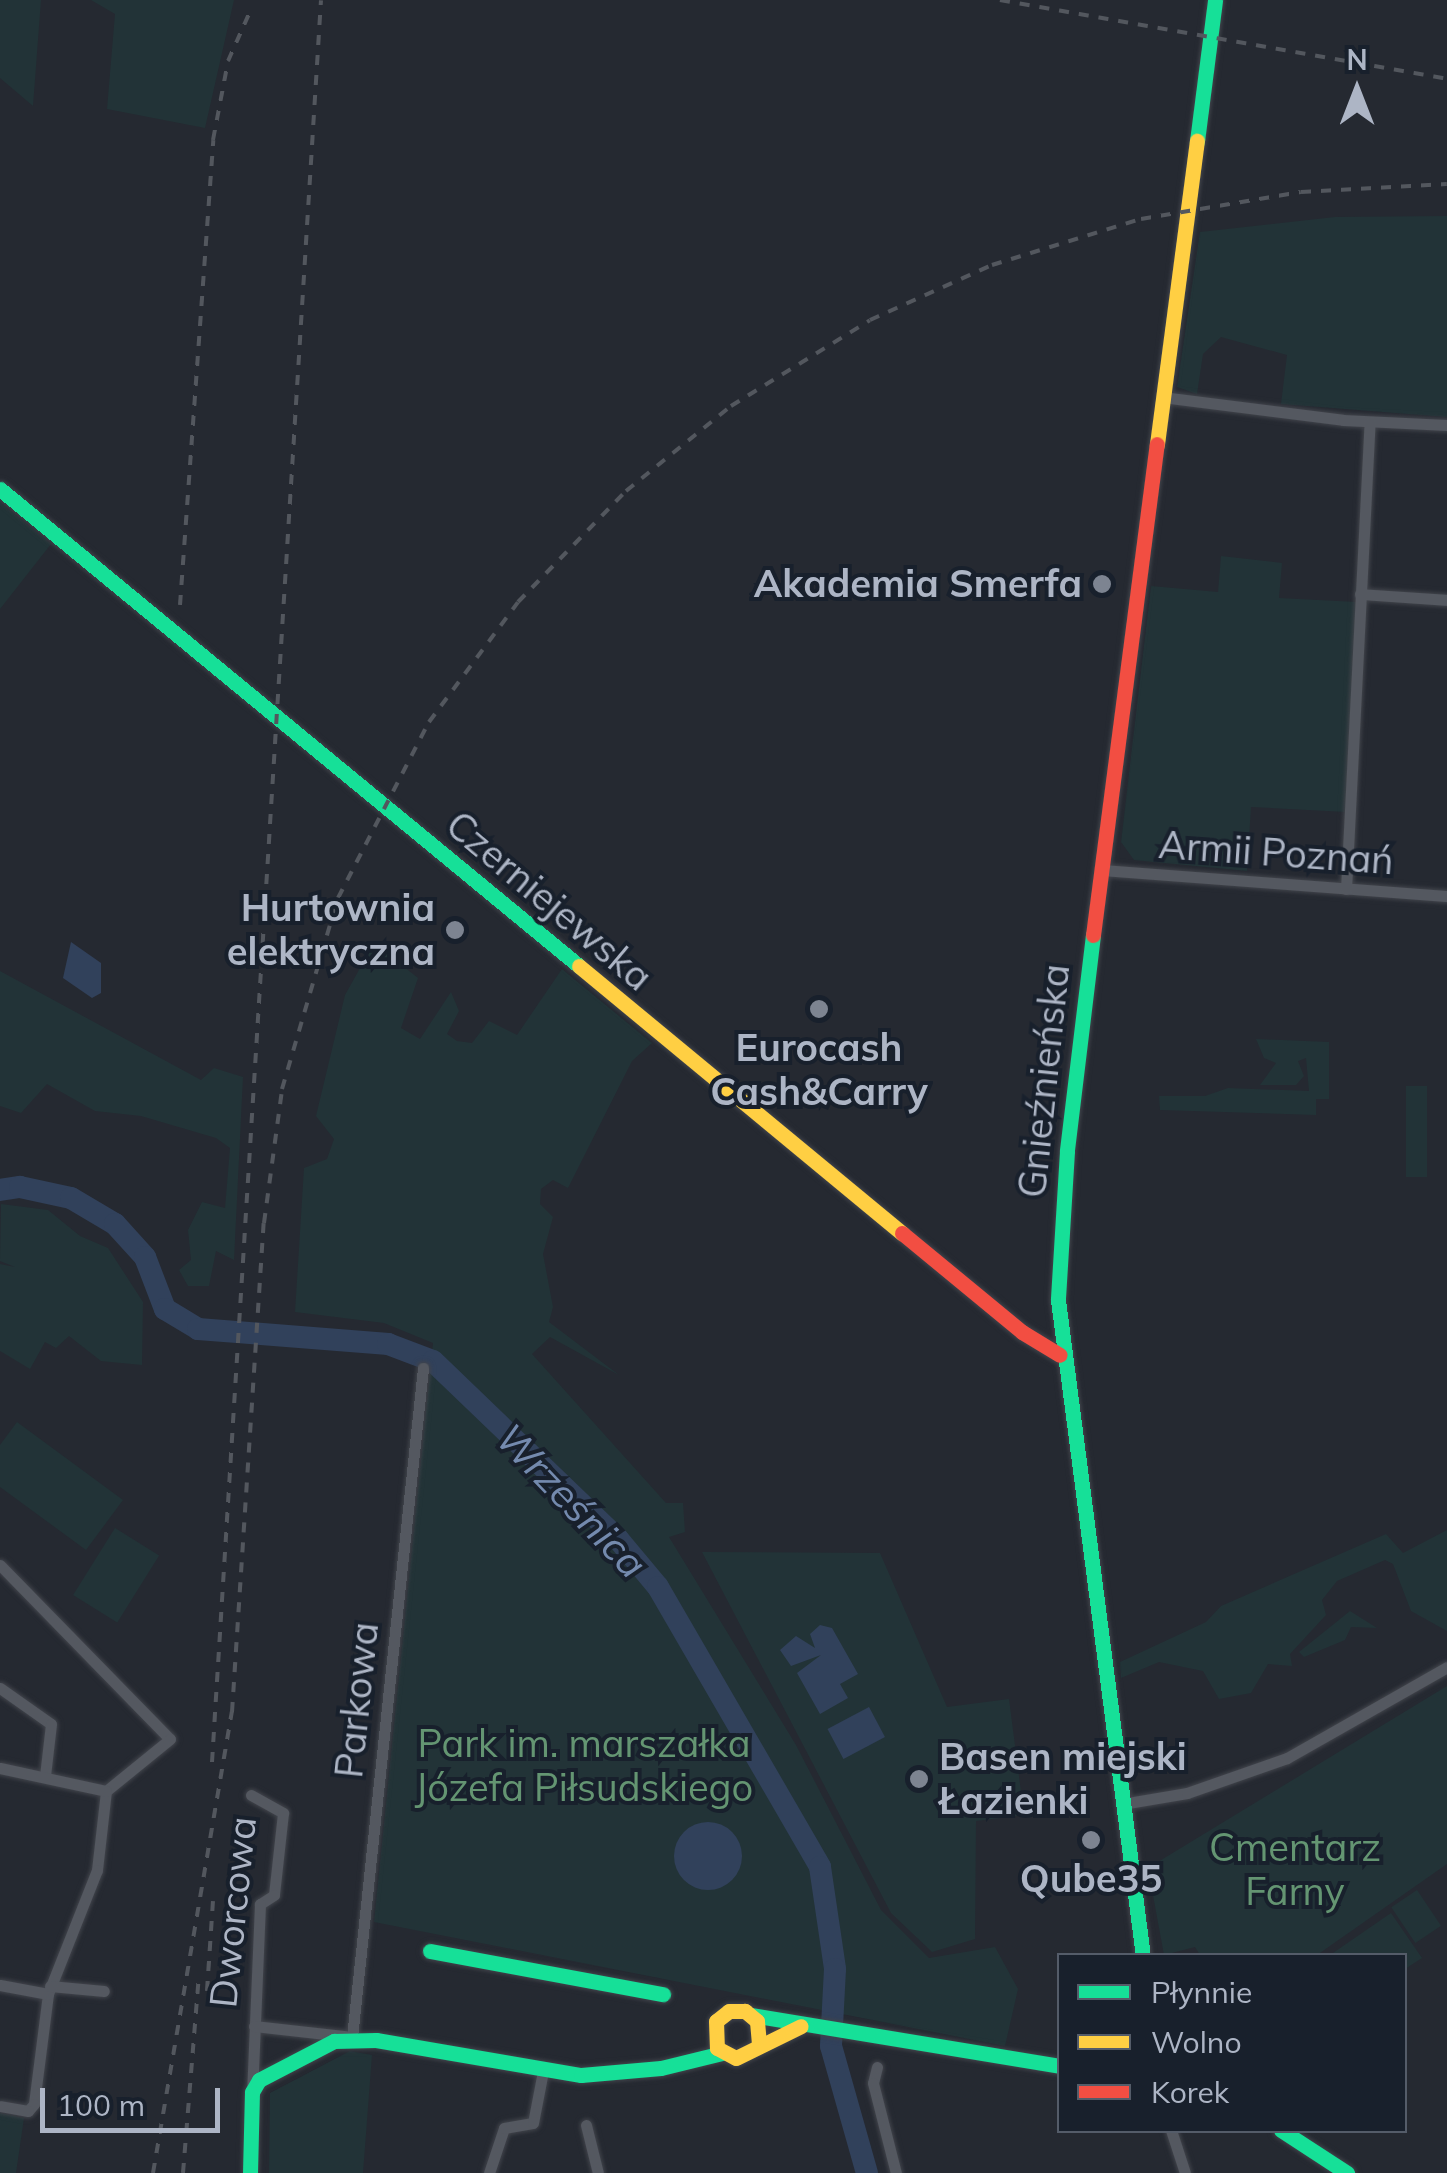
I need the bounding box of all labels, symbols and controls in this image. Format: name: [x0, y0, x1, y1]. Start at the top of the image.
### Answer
north arrow: [1307, 40, 1407, 140]
text: N: [1346, 42, 1368, 77]
place label: Akademia Smerfa: [754, 561, 1082, 607]
marker: Akademia Smerfa: [1091, 573, 1113, 595]
street label: Czerniejewska: [437, 802, 661, 1000]
street label: Armii Poznań: [1157, 822, 1395, 884]
place label: Hurtownia elektryczna: [227, 885, 435, 974]
marker: Hurtownia elektryczna: [444, 919, 466, 941]
street label: Gnieźnieńska: [1009, 962, 1079, 1200]
marker: Eurocash Cash&Carry: [808, 998, 830, 1020]
place label: Eurocash Cash&Carry: [710, 1025, 928, 1114]
water label: Wrześnica: [487, 1413, 657, 1587]
street label: Parkowa: [326, 1620, 388, 1780]
park label: Park im. marszałka Józefa Piłsudskiego: [415, 1721, 753, 1810]
place label: Basen miejski Łazienki: [939, 1734, 1187, 1824]
marker: Basen miejski Łazienki: [908, 1768, 930, 1790]
street label: Dworcowa: [200, 1814, 266, 2010]
park label: Cmentarz Farny: [1209, 1825, 1381, 1915]
marker: Qube35: [1080, 1829, 1102, 1851]
place label: Qube35: [1020, 1856, 1162, 1902]
legend: [1057, 1953, 1407, 2133]
text: Płynnie: [1151, 1973, 1252, 2011]
text: Wolno: [1151, 2023, 1242, 2061]
scale bar: [45, 2068, 225, 2130]
text: Korek: [1151, 2073, 1229, 2111]
text: 100 m: [57, 2086, 145, 2124]

